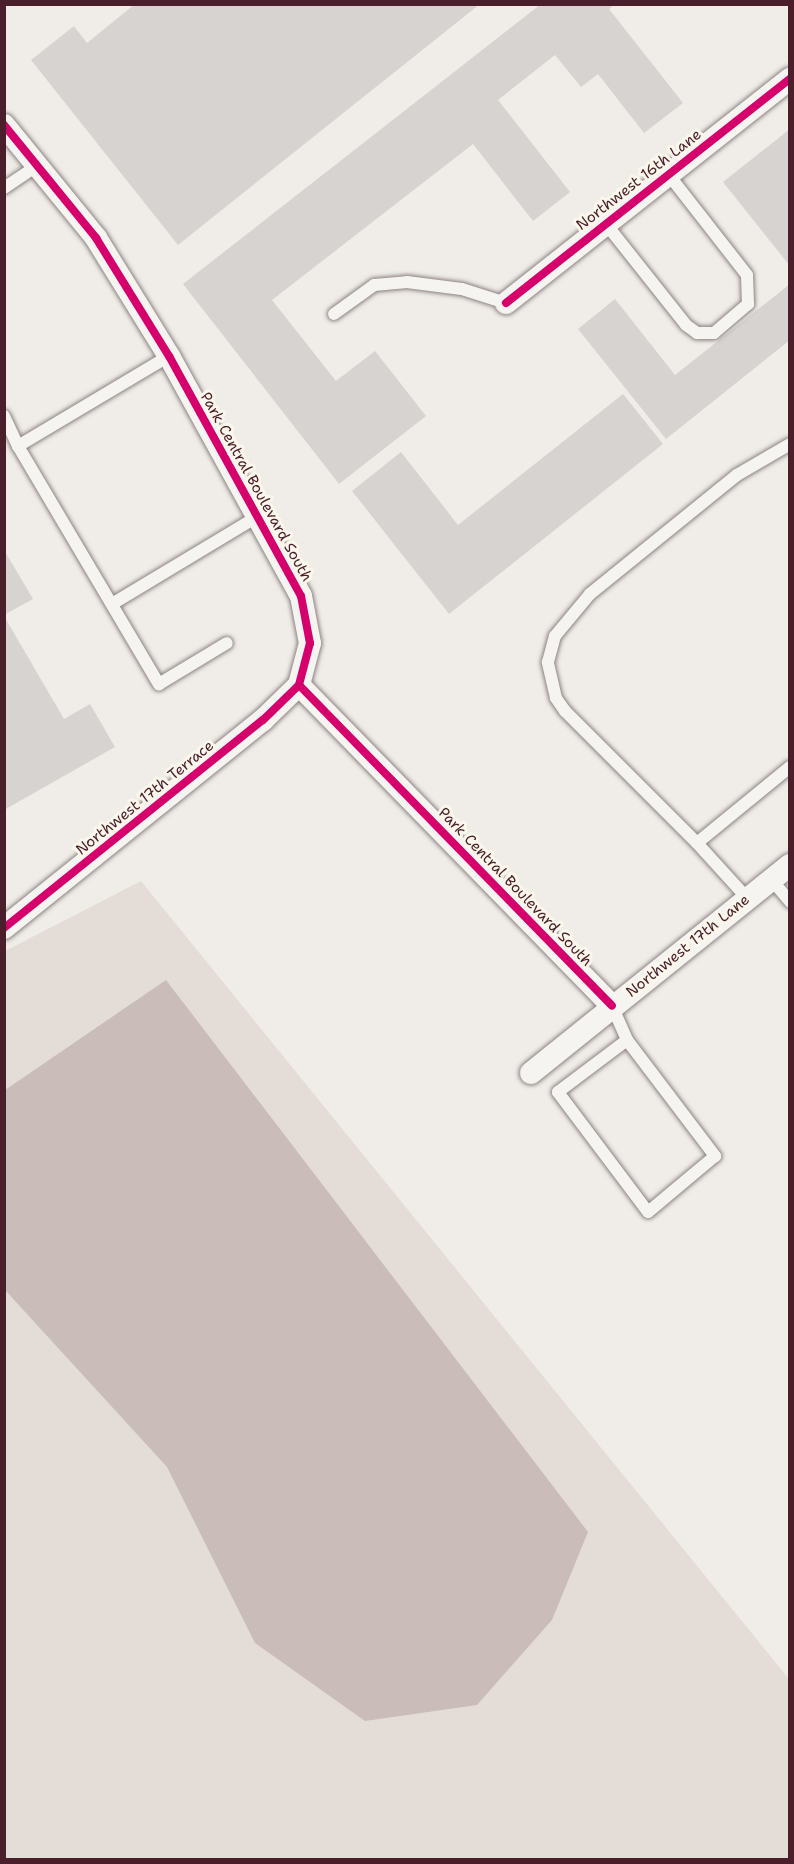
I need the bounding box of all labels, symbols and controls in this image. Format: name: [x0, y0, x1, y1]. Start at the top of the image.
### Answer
street label: Northwest 16th Lane: [573, 126, 705, 234]
street label: Park Central Boulevard South: [196, 389, 316, 585]
street label: Northwest 17th Terrace: [72, 737, 218, 859]
street label: Park Central Boulevard South: [434, 804, 596, 970]
street label: Northwest 17th Lane: [623, 891, 753, 1001]

